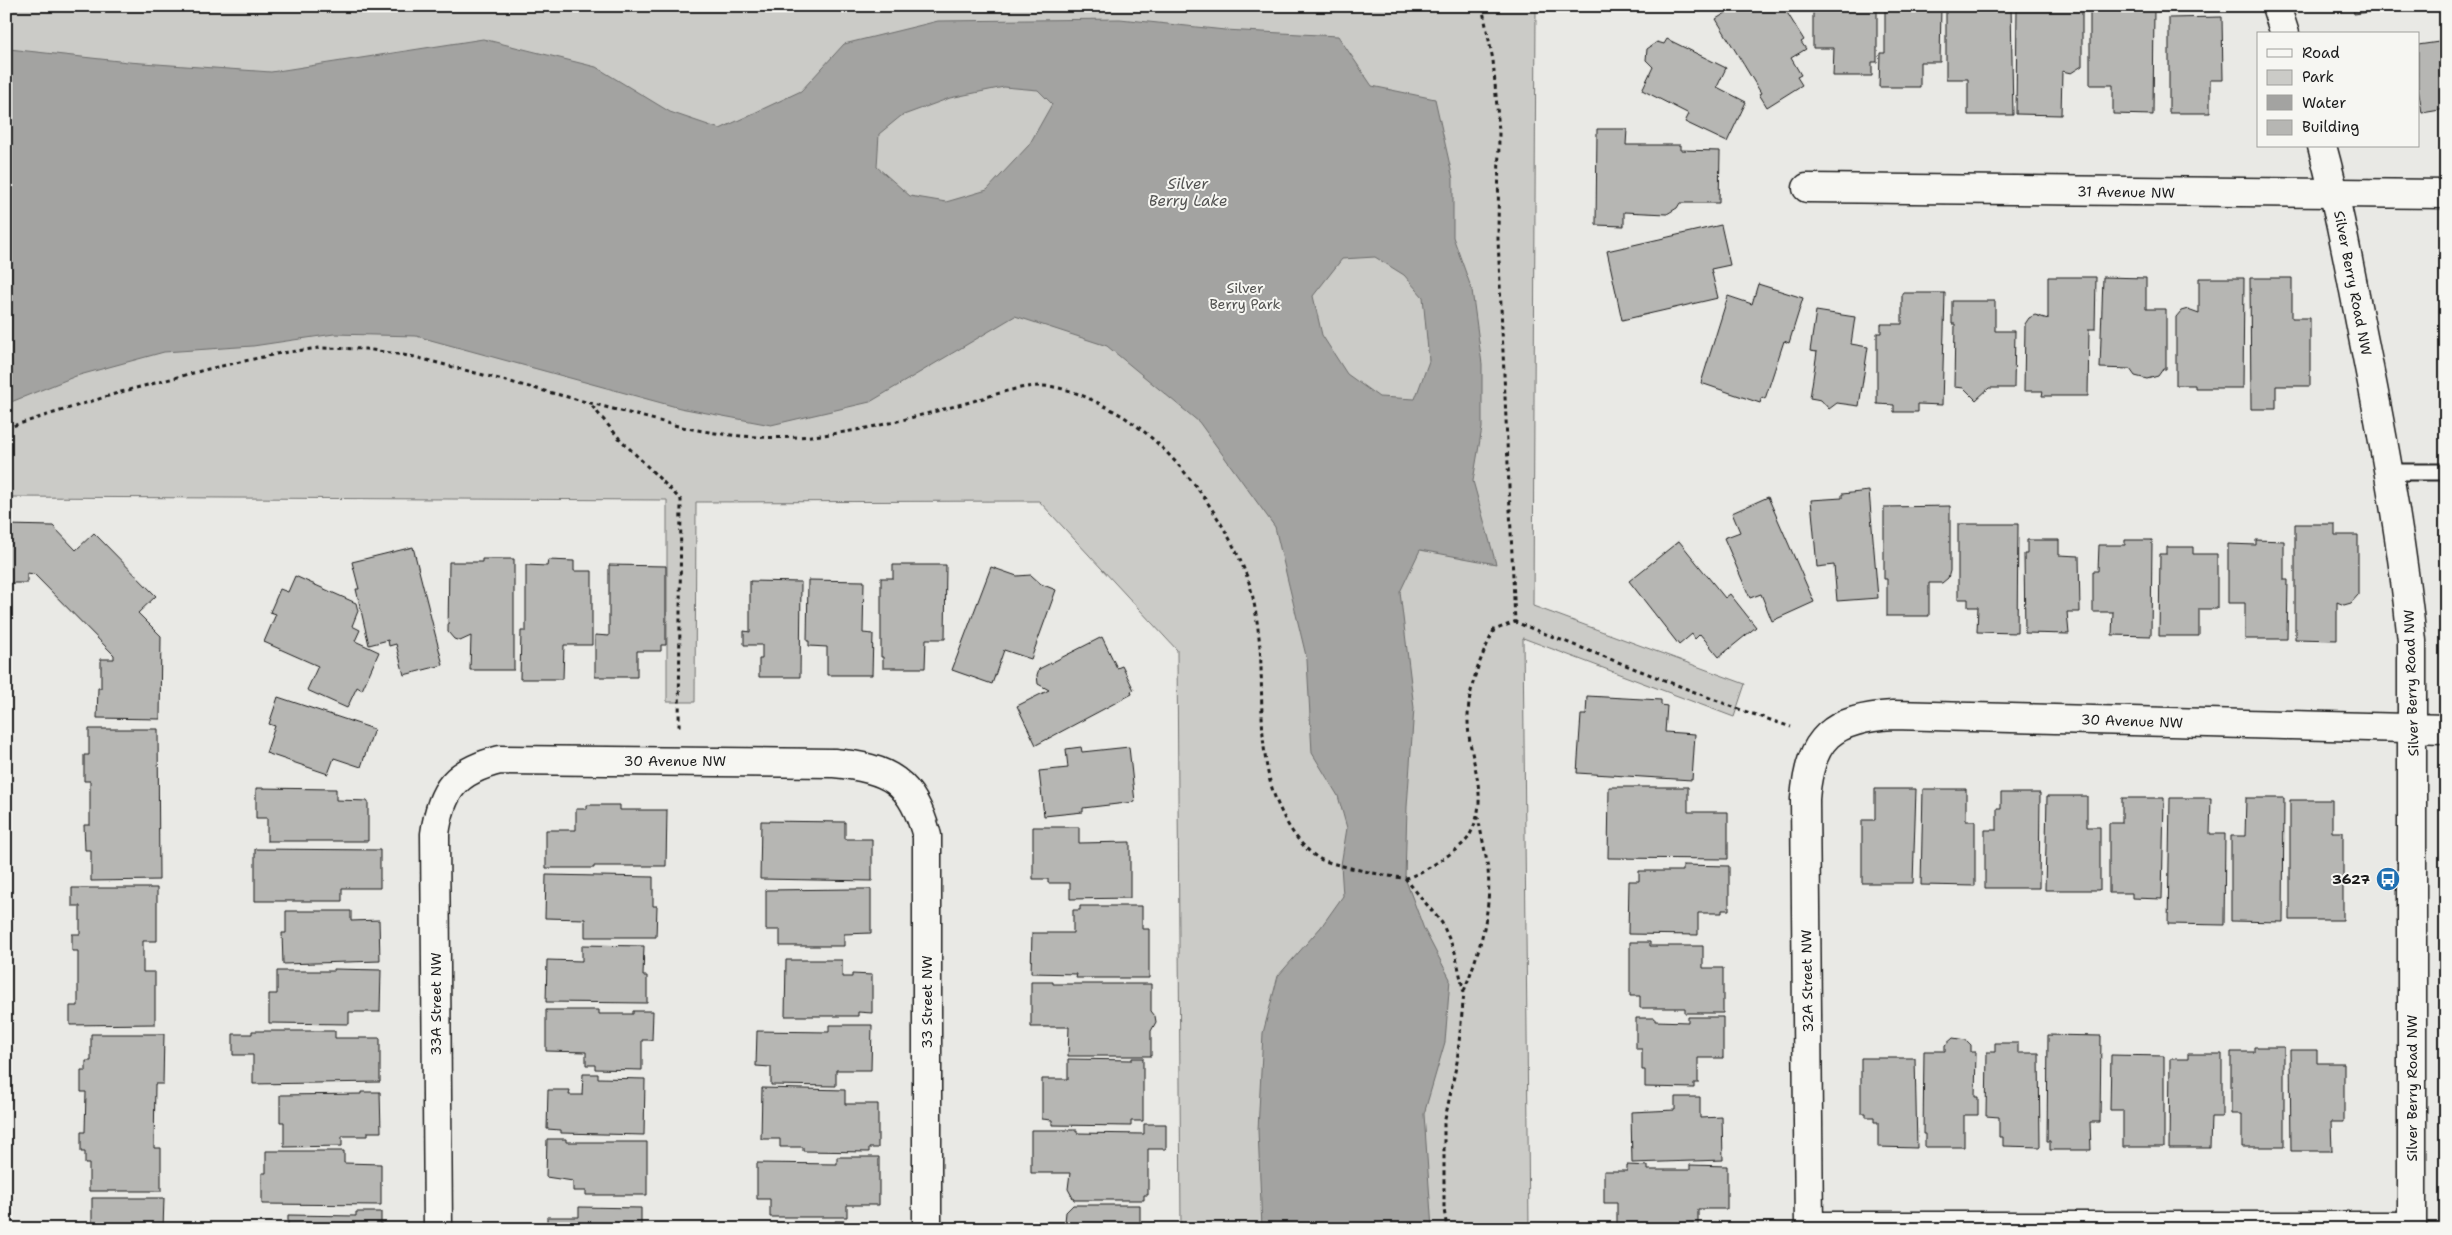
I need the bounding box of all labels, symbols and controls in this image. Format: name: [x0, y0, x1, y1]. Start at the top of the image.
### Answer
legend: [2257, 32, 2420, 148]
text: Road: [2302, 43, 2340, 63]
text: Park: [2302, 67, 2334, 87]
text: Water: [2302, 93, 2346, 113]
text: Building: [2302, 117, 2359, 137]
water label: Silver Berry Lake: [1149, 174, 1227, 211]
street label: 31 Avenue NW: [2077, 182, 2175, 202]
street label: Silver Berry Road NW: [2330, 209, 2376, 357]
park label: Silver Berry Park: [1209, 279, 1281, 313]
street label: Silver Berry Road NW: [2399, 609, 2423, 757]
street label: 30 Avenue NW: [2081, 710, 2183, 732]
street label: 30 Avenue NW: [624, 752, 726, 770]
bus stop icon: 3627: [2375, 866, 2401, 892]
place label: 3627: [2332, 870, 2370, 888]
street label: 32A Street NW: [1797, 929, 1817, 1033]
street label: 33A Street NW: [427, 952, 445, 1056]
street label: 33 Street NW: [918, 955, 936, 1049]
street label: Silver Berry Road NW: [2403, 1015, 2421, 1162]

